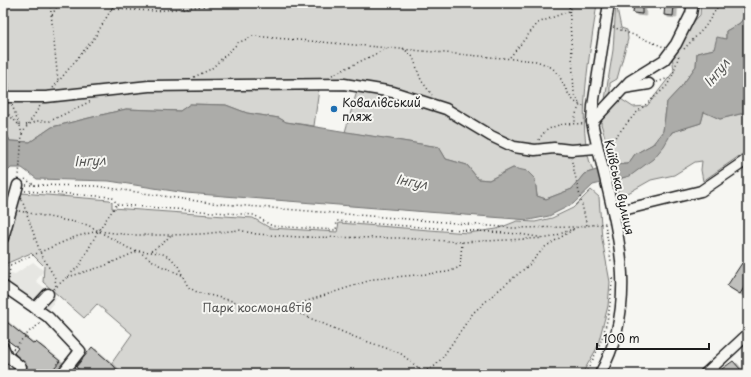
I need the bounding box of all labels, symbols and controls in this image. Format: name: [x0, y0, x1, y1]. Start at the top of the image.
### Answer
water label: Інгул: [699, 54, 733, 90]
place label: Ковалівський пляж: [342, 93, 421, 125]
marker: Ковалівський пляж: [329, 104, 339, 114]
street label: Київська вулиця: [600, 138, 640, 236]
water label: Інгул: [74, 150, 107, 170]
water label: Інгул: [395, 169, 430, 193]
park label: Парк космонавтів: [202, 298, 312, 316]
scale bar: [597, 325, 709, 351]
text: 100 m: [603, 329, 640, 347]

